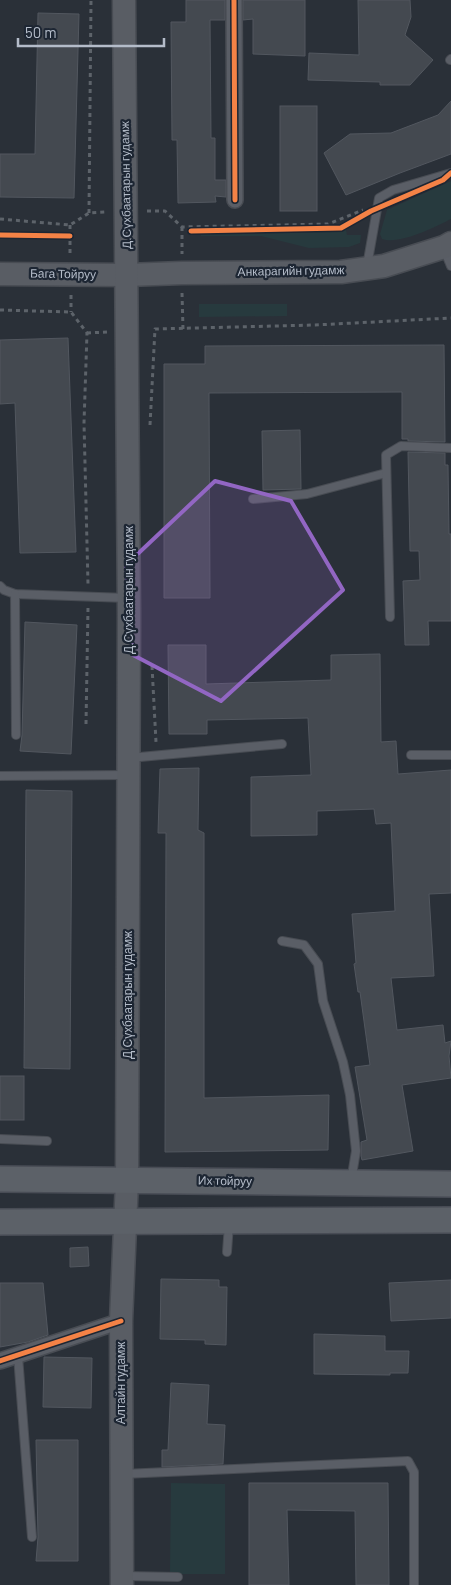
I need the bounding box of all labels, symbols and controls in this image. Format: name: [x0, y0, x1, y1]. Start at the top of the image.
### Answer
scale bar: [18, 15, 164, 47]
text: 50 m: [25, 23, 57, 41]
street label: Д.Сүхбаатарын гудамж: [117, 121, 134, 249]
street label: Анкарагийн гудамж: [237, 262, 345, 279]
street label: Бага Тойруу: [30, 265, 96, 282]
street label: Д.Сүхбаатарын гудамж: [121, 526, 136, 654]
street label: Д.Сүхбаатарын гудамж: [120, 931, 135, 1059]
street label: Их тойруу: [198, 1173, 252, 1188]
street label: Алтайн гудамж: [113, 1342, 128, 1424]

